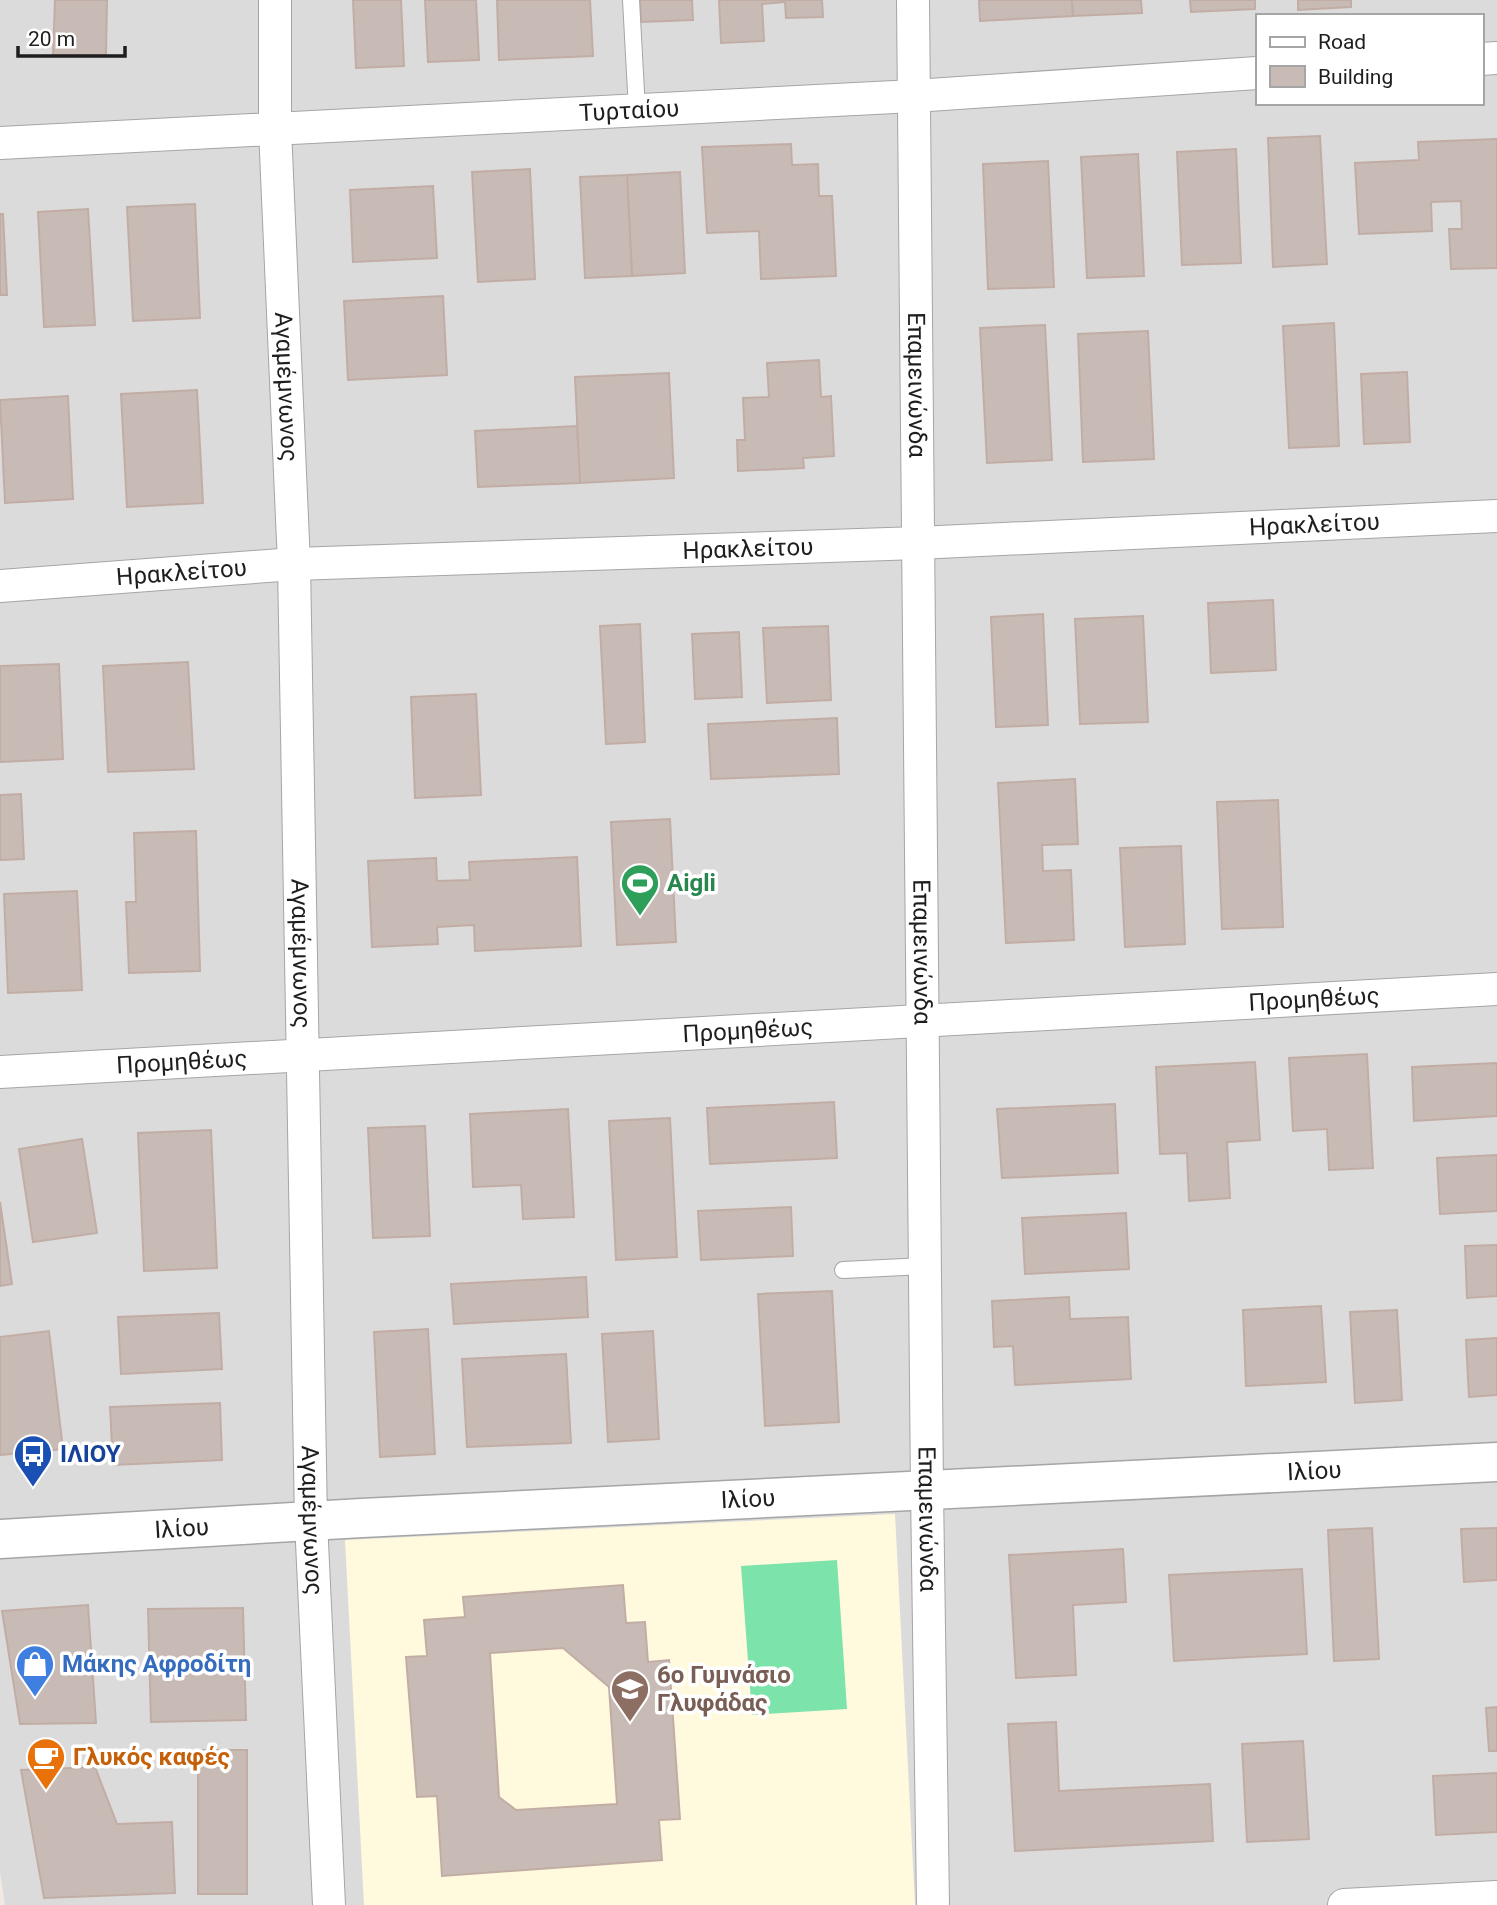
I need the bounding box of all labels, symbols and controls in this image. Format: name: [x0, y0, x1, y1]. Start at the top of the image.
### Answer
scale bar: [18, 14, 124, 58]
legend: [1256, 14, 1483, 105]
text: 20 m: [28, 27, 75, 51]
text: Road: [1318, 30, 1366, 54]
text: Building: [1318, 65, 1393, 89]
street label: Τυρταίου: [578, 94, 680, 127]
street label: Αγαμέμνωνος: [269, 311, 304, 462]
street label: Επαμεινώνδα: [902, 312, 931, 458]
street label: Ηρακλείτου: [1248, 507, 1380, 542]
street label: Ηρακλείτου: [682, 533, 814, 565]
street label: Ηρακλείτου: [115, 554, 248, 591]
sports icon: Aigli: [619, 862, 661, 917]
place label: Aigli: [667, 869, 716, 897]
street label: Αγαμέμνωνος: [286, 878, 316, 1029]
street label: Επαμεινώνδα: [907, 879, 937, 1025]
street label: Προμηθέως: [1248, 982, 1380, 1017]
street label: Προμηθέως: [682, 1013, 814, 1048]
street label: Προμηθέως: [116, 1044, 248, 1080]
bus stop icon: ΙΛΙΟΥ: [12, 1433, 54, 1488]
place label: ΙΛΙΟΥ: [60, 1440, 121, 1468]
street label: Αγαμέμνωνος: [296, 1445, 328, 1596]
street label: Επαμεινώνδα: [913, 1446, 942, 1592]
street label: Ιλίου: [1286, 1456, 1342, 1486]
street label: Ιλίου: [720, 1484, 776, 1514]
street label: Ιλίου: [154, 1513, 210, 1544]
shop icon: Μάκης Αφροδίτη: [14, 1643, 56, 1698]
place label: Μάκης Αφροδίτη: [62, 1650, 251, 1678]
place label: 6ο Γυμνάσιο Γλυφάδας: [657, 1661, 791, 1717]
school or university icon: 6ο Γυμνάσιο Γλυφάδας: [609, 1668, 651, 1723]
cafe icon: Γλυκός καφές: [25, 1736, 67, 1791]
place label: Γλυκός καφές: [73, 1743, 230, 1771]

